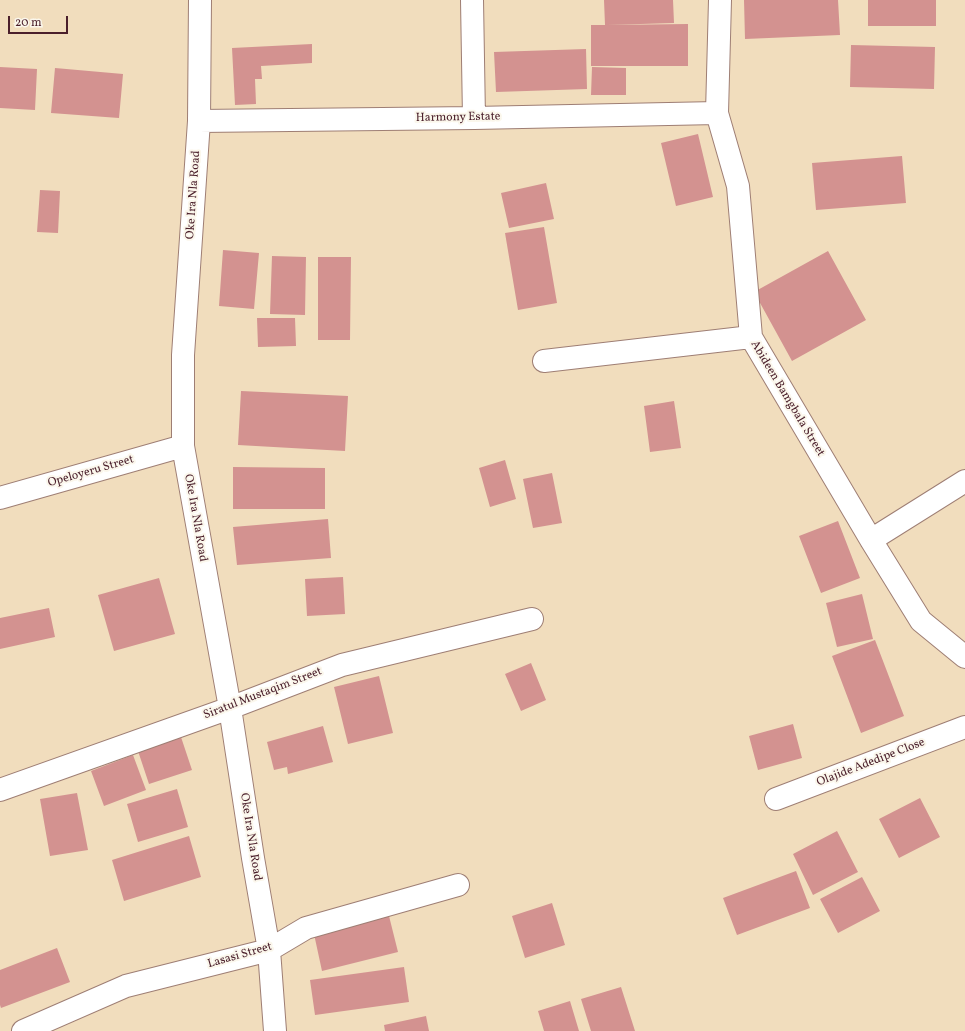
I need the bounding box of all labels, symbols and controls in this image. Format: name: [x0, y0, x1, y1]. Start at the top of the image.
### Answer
scale bar: [10, 8, 70, 34]
text: 20 m: [15, 15, 42, 31]
street label: Harmony Estate: [416, 110, 500, 126]
street label: Oke Ira Nla Road: [184, 150, 204, 240]
street label: Abideen Bamgbala Street: [747, 339, 827, 459]
street label: Opeloyeru Street: [46, 453, 136, 491]
street label: Oke Ira Nla Road: [180, 473, 210, 563]
street label: Siratul Mustaqim Street: [202, 665, 324, 723]
street label: Olajide Adedipe Close: [815, 736, 927, 790]
street label: Oke Ira Nla Road: [236, 792, 264, 882]
street label: Lasasi Street: [206, 940, 274, 972]

